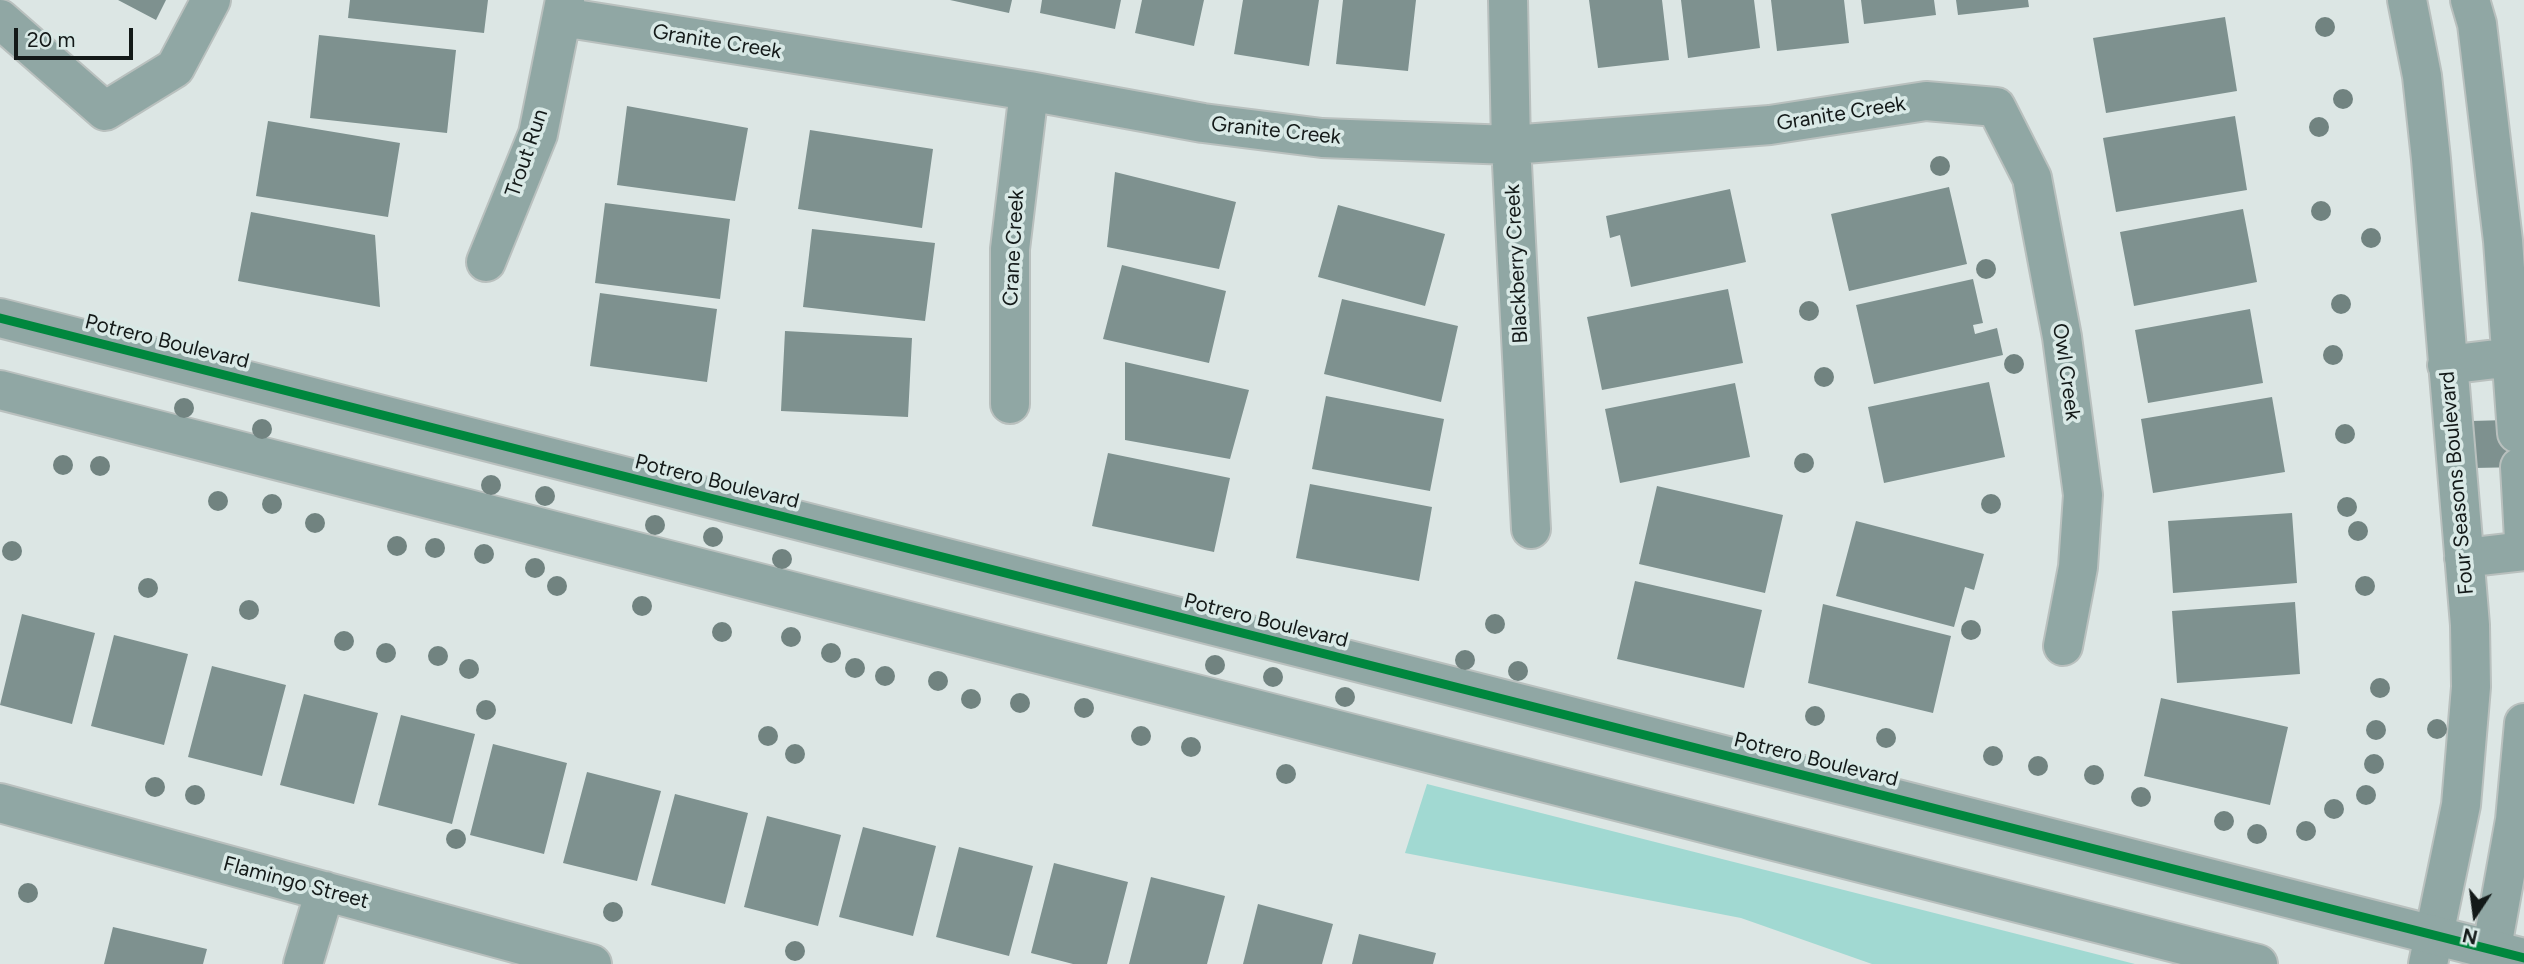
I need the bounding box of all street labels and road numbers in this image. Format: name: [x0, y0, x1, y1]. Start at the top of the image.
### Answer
street label: Granite Creek: [651, 19, 783, 65]
street label: Granite Creek: [1775, 91, 1907, 137]
street label: Trout Run: [500, 106, 554, 200]
street label: Granite Creek: [1210, 112, 1342, 150]
street label: Blackberry Creek: [1500, 184, 1534, 344]
street label: Crane Creek: [998, 189, 1030, 307]
street label: Potrero Boulevard: [82, 309, 252, 375]
street label: Owl Creek: [2047, 322, 2085, 422]
street label: Four Seasons Boulevard: [2435, 370, 2479, 596]
street label: Potrero Boulevard: [632, 449, 802, 515]
street label: Potrero Boulevard: [1181, 588, 1351, 654]
street label: Potrero Boulevard: [1731, 727, 1901, 793]
street label: Flamingo Street: [220, 851, 372, 915]

